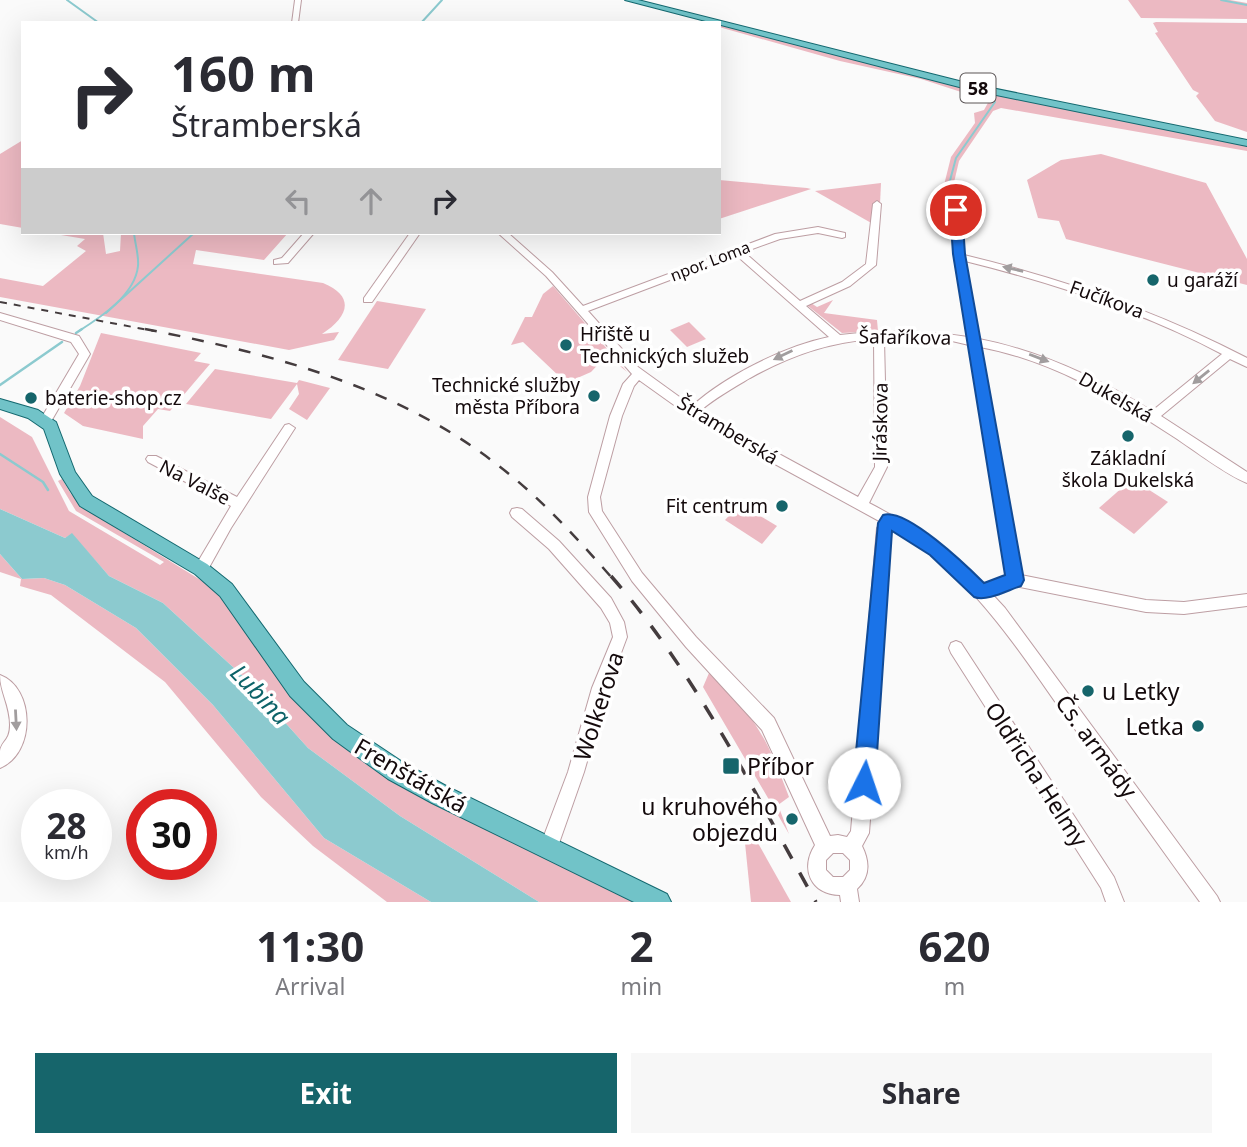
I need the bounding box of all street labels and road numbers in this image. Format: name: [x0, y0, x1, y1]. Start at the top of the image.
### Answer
road number: 58: [960, 74, 996, 102]
street label: npor. Loma: [667, 236, 753, 286]
street label: Fučíkova: [1066, 274, 1148, 324]
street label: Šafaříkova: [858, 323, 952, 351]
street label: Dukelská: [1074, 365, 1158, 429]
street label: Jiráskova: [866, 382, 894, 464]
street label: Štramberská: [673, 390, 783, 470]
street label: Na Valše: [155, 453, 235, 511]
street label: Wolkerova: [565, 647, 631, 765]
street label: Čs. armády: [1049, 688, 1145, 804]
street label: Oldřicha Helmy: [978, 695, 1096, 853]
street label: Frenštátská: [349, 730, 473, 820]

